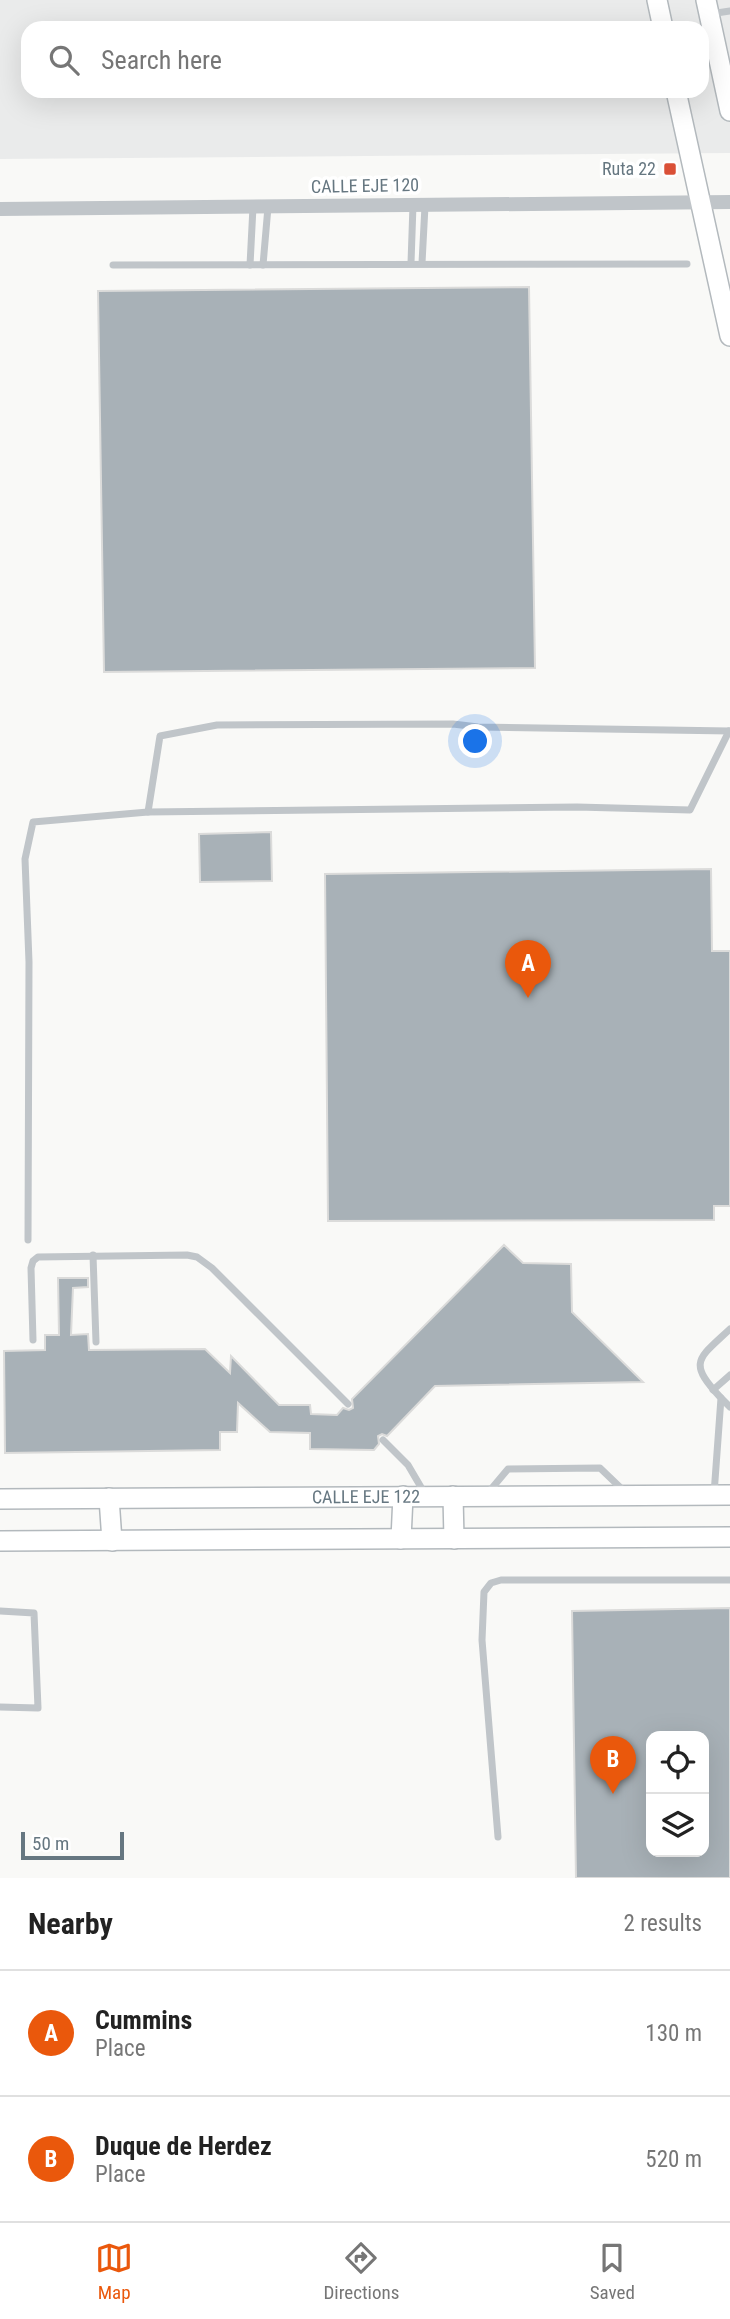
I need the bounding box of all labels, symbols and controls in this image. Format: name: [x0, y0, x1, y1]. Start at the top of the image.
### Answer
search box: [21, 21, 709, 98]
icon: search: [45, 41, 83, 79]
text: Search here: [101, 45, 222, 75]
place label: Ruta 22: [602, 158, 656, 179]
marker: Ruta 22: [662, 161, 678, 177]
street label: CALLE EJE 120: [311, 174, 419, 197]
your location: [458, 724, 492, 758]
pin: A: [505, 940, 551, 998]
street label: CALLE EJE 122: [312, 1486, 420, 1507]
map controls: [646, 1731, 709, 1857]
button: locate: [646, 1731, 709, 1794]
pin: B: [590, 1736, 636, 1794]
button: layers: [646, 1794, 709, 1857]
scale bar: [21, 1829, 124, 1861]
text: 50 m: [32, 1832, 69, 1855]
text: Nearby: [28, 1906, 113, 1941]
text: 2 results: [624, 1910, 702, 1937]
text: Cummins: [95, 2005, 192, 2035]
text: A: [44, 2020, 58, 2047]
text: 130 m: [645, 2020, 702, 2047]
text: Place: [95, 2035, 145, 2062]
text: Duque de Herdez: [95, 2131, 272, 2161]
text: B: [45, 2146, 57, 2173]
text: 520 m: [645, 2146, 702, 2173]
text: Place: [95, 2161, 145, 2188]
tab: Map: [95, 2239, 133, 2304]
tab: Directions: [323, 2239, 399, 2304]
tab: Saved: [590, 2239, 635, 2304]

